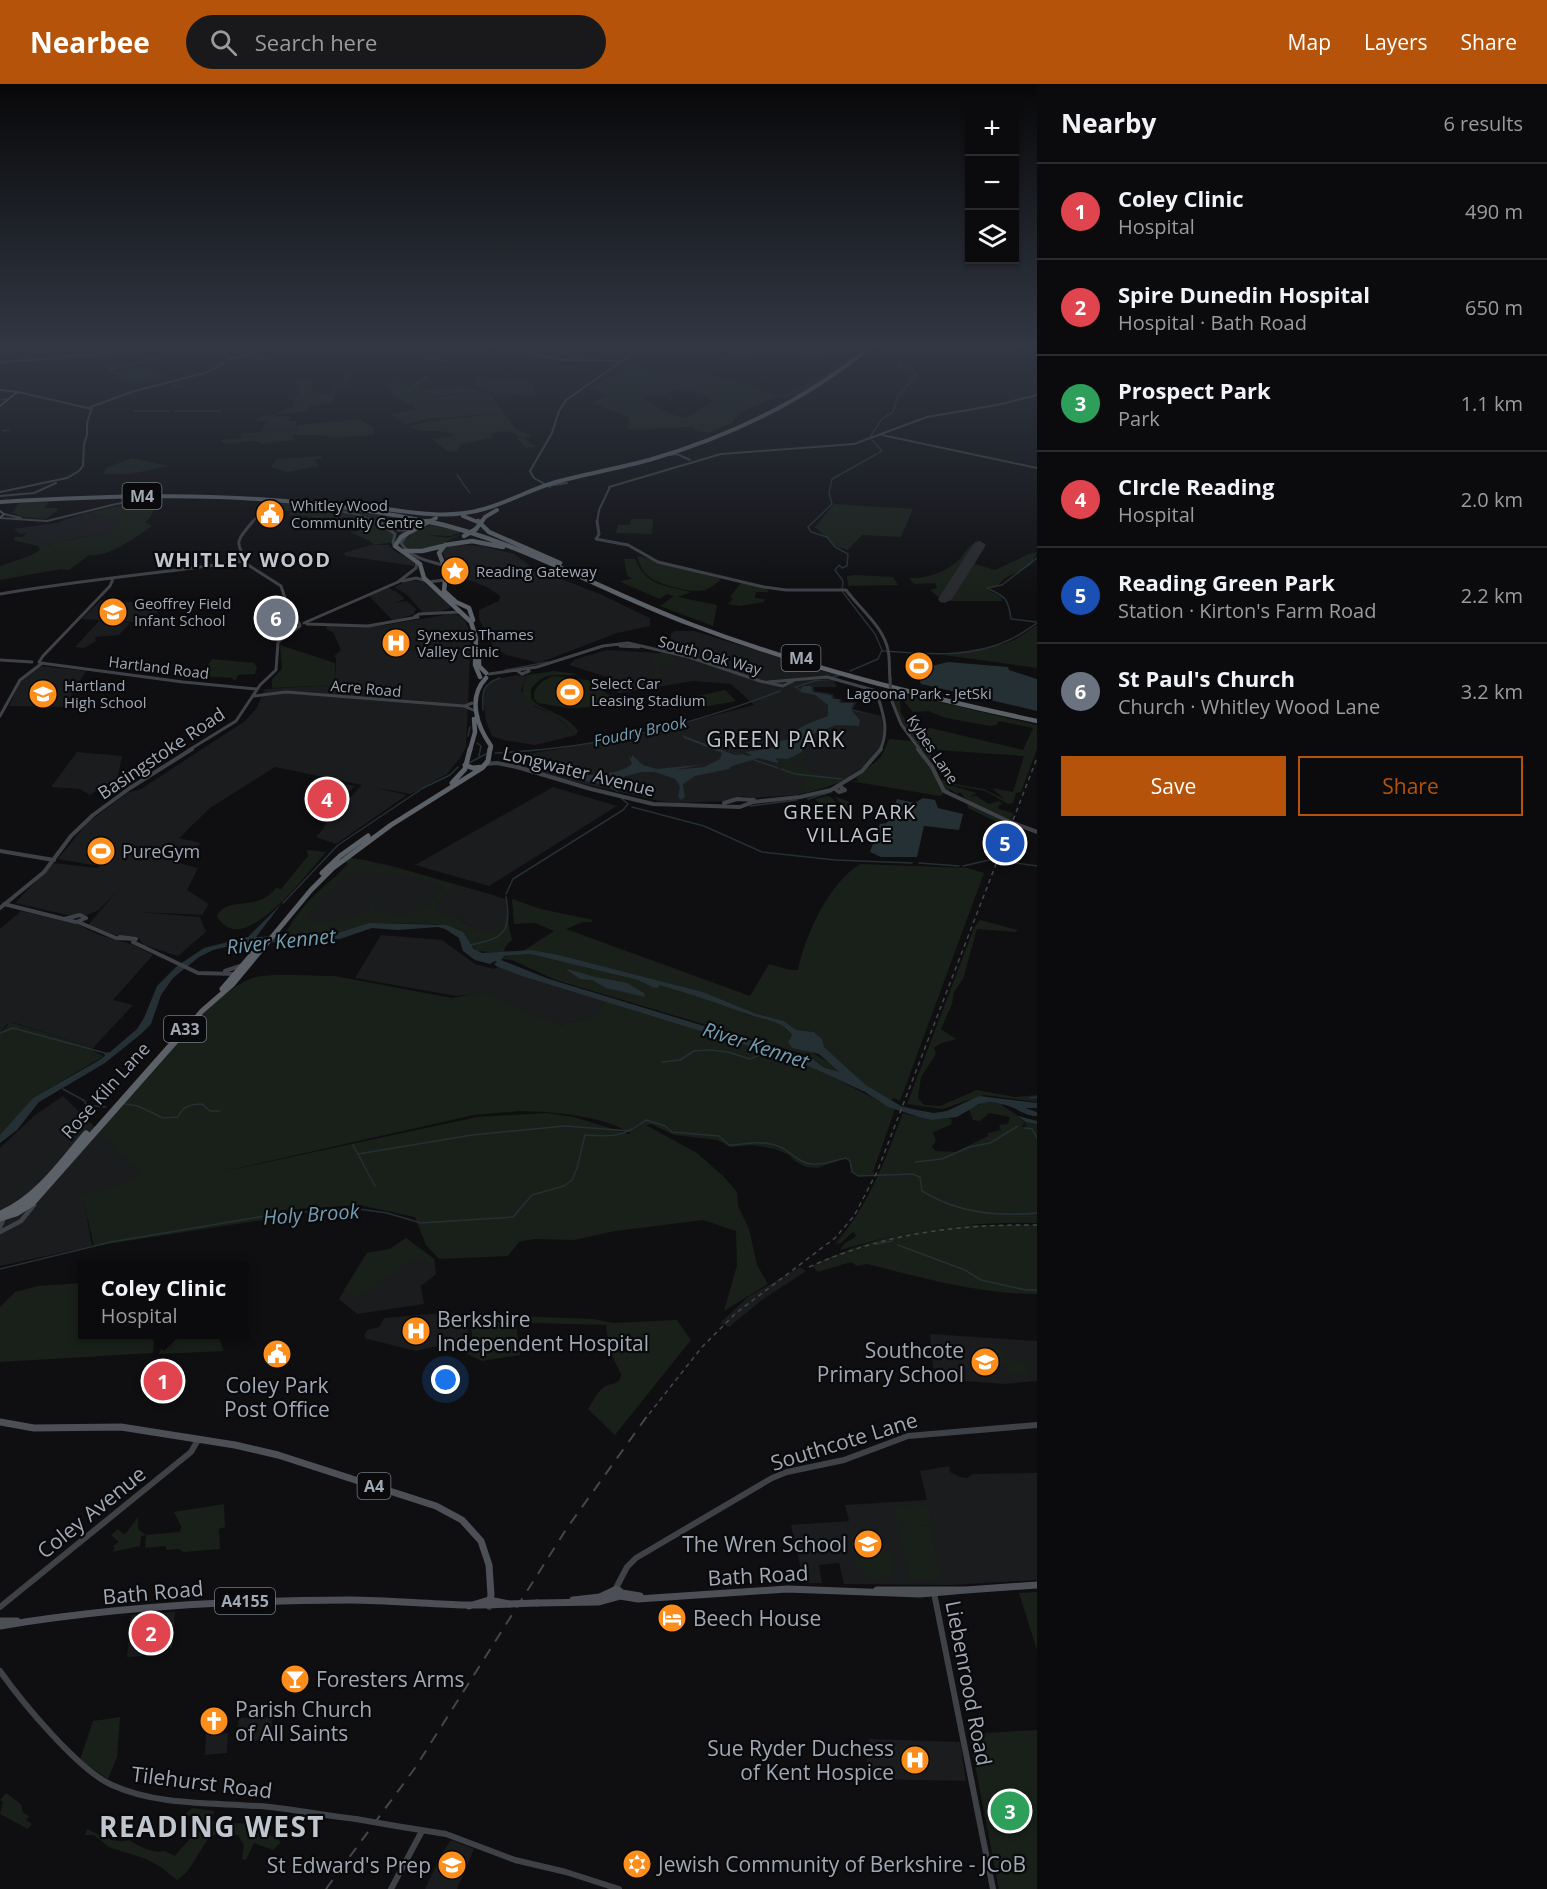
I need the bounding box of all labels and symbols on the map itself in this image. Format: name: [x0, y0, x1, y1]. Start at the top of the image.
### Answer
road number: M4: [122, 483, 162, 509]
place label: Whitley Wood Community Centre: [291, 495, 423, 532]
public building icon: Whitley Wood Community Centre: [254, 498, 286, 530]
district label: WHITLEY WOOD: [155, 546, 332, 573]
place icon: Reading Gateway: [439, 555, 471, 587]
place label: Reading Gateway: [476, 561, 597, 581]
place label: Geoffrey Field Infant School: [134, 593, 231, 630]
school or university icon: Geoffrey Field Infant School: [97, 596, 129, 628]
pin: 6: [256, 596, 296, 640]
place label: Synexus Thames Valley Clinic: [417, 624, 534, 661]
hospital icon: Synexus Thames Valley Clinic: [380, 627, 412, 659]
street label: South Oak Way: [656, 631, 764, 679]
road number: M4: [782, 645, 820, 671]
sports icon: Lagoona Park - JetSki: [903, 650, 935, 682]
street label: Hartland Road: [108, 651, 210, 683]
place label: Select Car Leasing Stadium: [591, 673, 706, 710]
place label: Hartland High School: [64, 675, 147, 712]
street label: Acre Road: [330, 675, 402, 701]
sports icon: Select Car Leasing Stadium: [554, 676, 586, 708]
school or university icon: Hartland High School: [27, 678, 59, 710]
place label: Lagoona Park - JetSki: [846, 683, 992, 703]
street label: Basingstoke Road: [93, 702, 229, 804]
water label: Foudry Brook: [591, 710, 690, 752]
street label: Kybes Lane: [903, 711, 963, 787]
district label: GREEN PARK: [706, 725, 846, 753]
street label: Longwater Avenue: [500, 740, 658, 802]
pin: 4: [308, 776, 346, 822]
district label: GREEN PARK VILLAGE: [783, 798, 917, 848]
pin: 5: [986, 820, 1024, 866]
sports icon: PureGym: [85, 835, 117, 867]
place label: PureGym: [122, 839, 200, 863]
water label: River Kennet: [225, 922, 338, 960]
water label: River Kennet: [700, 1015, 814, 1075]
road number: A33: [164, 1016, 206, 1042]
street label: Rose Kiln Lane: [55, 1037, 155, 1143]
water label: Holy Brook: [262, 1197, 361, 1231]
place label: Berkshire Independent Hospital: [437, 1305, 649, 1357]
hospital icon: Berkshire Independent Hospital: [400, 1315, 432, 1347]
place label: Southcote Primary School: [817, 1336, 964, 1388]
public building icon: Coley Park Post Office: [261, 1338, 293, 1370]
school or university icon: Southcote Primary School: [969, 1346, 1001, 1378]
pin: 1: [144, 1358, 182, 1404]
your location: [431, 1365, 460, 1394]
place label: Coley Park Post Office: [224, 1371, 330, 1423]
street label: Southcote Lane: [767, 1405, 921, 1477]
street label: Coley Avenue: [31, 1460, 151, 1564]
road number: A4: [358, 1473, 391, 1499]
school or university icon: The Wren School: [852, 1528, 884, 1560]
place label: The Wren School: [682, 1530, 847, 1558]
street label: Bath Road: [707, 1558, 809, 1592]
street label: Bath Road: [101, 1574, 205, 1610]
road number: A4155: [215, 1588, 275, 1614]
street label: Liebenrood Road: [939, 1598, 999, 1768]
hotel icon: Beech House: [656, 1602, 688, 1634]
place label: Beech House: [693, 1604, 821, 1632]
pin: 2: [132, 1610, 170, 1656]
bar icon: Foresters Arms: [279, 1663, 311, 1695]
place label: Foresters Arms: [316, 1665, 465, 1693]
place label: Parish Church of All Saints: [235, 1695, 372, 1747]
church icon: Parish Church of All Saints: [198, 1705, 230, 1737]
place label: Sue Ryder Duchess of Kent Hospice: [707, 1734, 894, 1786]
hospital icon: Sue Ryder Duchess of Kent Hospice: [899, 1744, 931, 1776]
street label: Tilehurst Road: [130, 1759, 274, 1805]
pin: 3: [990, 1788, 1030, 1834]
district label: READING WEST: [99, 1807, 325, 1845]
synagogue icon: Jewish Community of Berkshire - JCoB: [621, 1848, 653, 1880]
school or university icon: St Edward's Prep: [436, 1849, 468, 1881]
place label: Jewish Community of Berkshire - JCoB: [656, 1850, 1026, 1878]
place label: St Edward's Prep: [267, 1851, 431, 1879]

